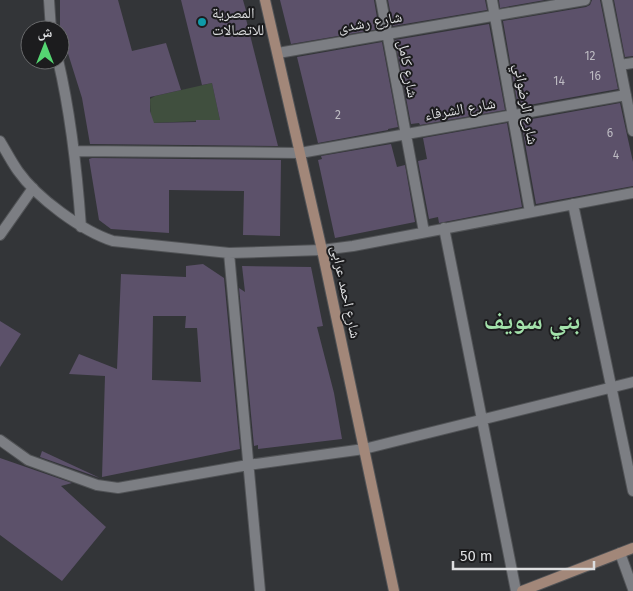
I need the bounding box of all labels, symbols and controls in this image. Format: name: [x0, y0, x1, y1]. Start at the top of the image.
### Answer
place label: المصرية للاتصالات: [212, 4, 264, 39]
street label: شارع رشدى: [337, 8, 404, 37]
marker: المصرية للاتصالات: [196, 16, 208, 28]
north arrow: [20, 20, 70, 70]
text: ش: [38, 24, 53, 41]
street label: شارع كامل: [393, 39, 422, 100]
house number: 12: [584, 49, 596, 63]
street label: شارع الرضواني: [507, 62, 542, 147]
house number: 16: [589, 69, 601, 83]
house number: 14: [553, 74, 565, 88]
street label: شارع الشرفاء: [423, 94, 497, 125]
house number: 2: [335, 108, 341, 122]
house number: 6: [607, 126, 613, 140]
house number: 4: [613, 148, 620, 162]
street label: شارع احمد عرابى: [326, 244, 365, 340]
district label: بني سويف: [484, 306, 580, 340]
scale bar: [453, 538, 594, 570]
text: 50 m: [460, 547, 493, 565]

